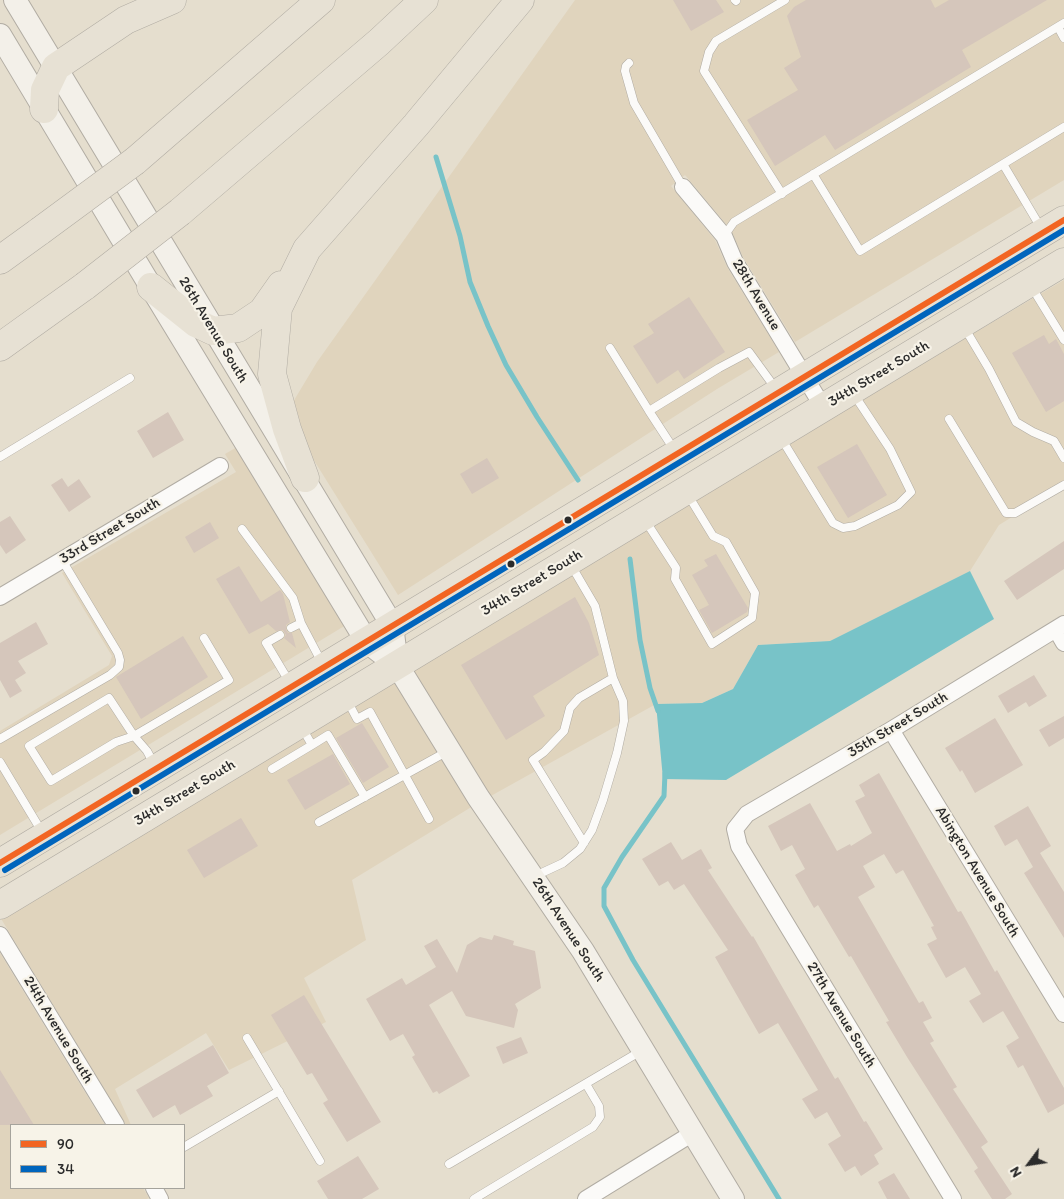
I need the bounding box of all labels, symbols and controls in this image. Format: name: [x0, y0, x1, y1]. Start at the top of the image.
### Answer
street label: 28th Avenue: [728, 256, 784, 334]
street label: 26th Avenue South: [174, 274, 252, 386]
street label: 34th Street South: [825, 337, 933, 411]
street label: 33rd Street South: [56, 494, 164, 568]
unlabelled marker: [563, 515, 573, 525]
street label: 34th Street South: [478, 546, 586, 620]
unlabelled marker: [506, 559, 516, 569]
street label: 35th Street South: [845, 688, 951, 762]
street label: 34th Street South: [131, 756, 239, 830]
unlabelled marker: [131, 786, 141, 796]
street label: Abington Avenue South: [931, 803, 1023, 941]
street label: 26th Avenue South: [528, 875, 608, 985]
street label: 27th Avenue South: [802, 959, 880, 1071]
street label: 24th Avenue South: [19, 973, 97, 1087]
legend: [10, 1124, 185, 1189]
text: 90: [57, 1135, 74, 1153]
north arrow: [1004, 1139, 1054, 1189]
text: 34: [57, 1160, 74, 1178]
text: N: [1006, 1164, 1025, 1180]

